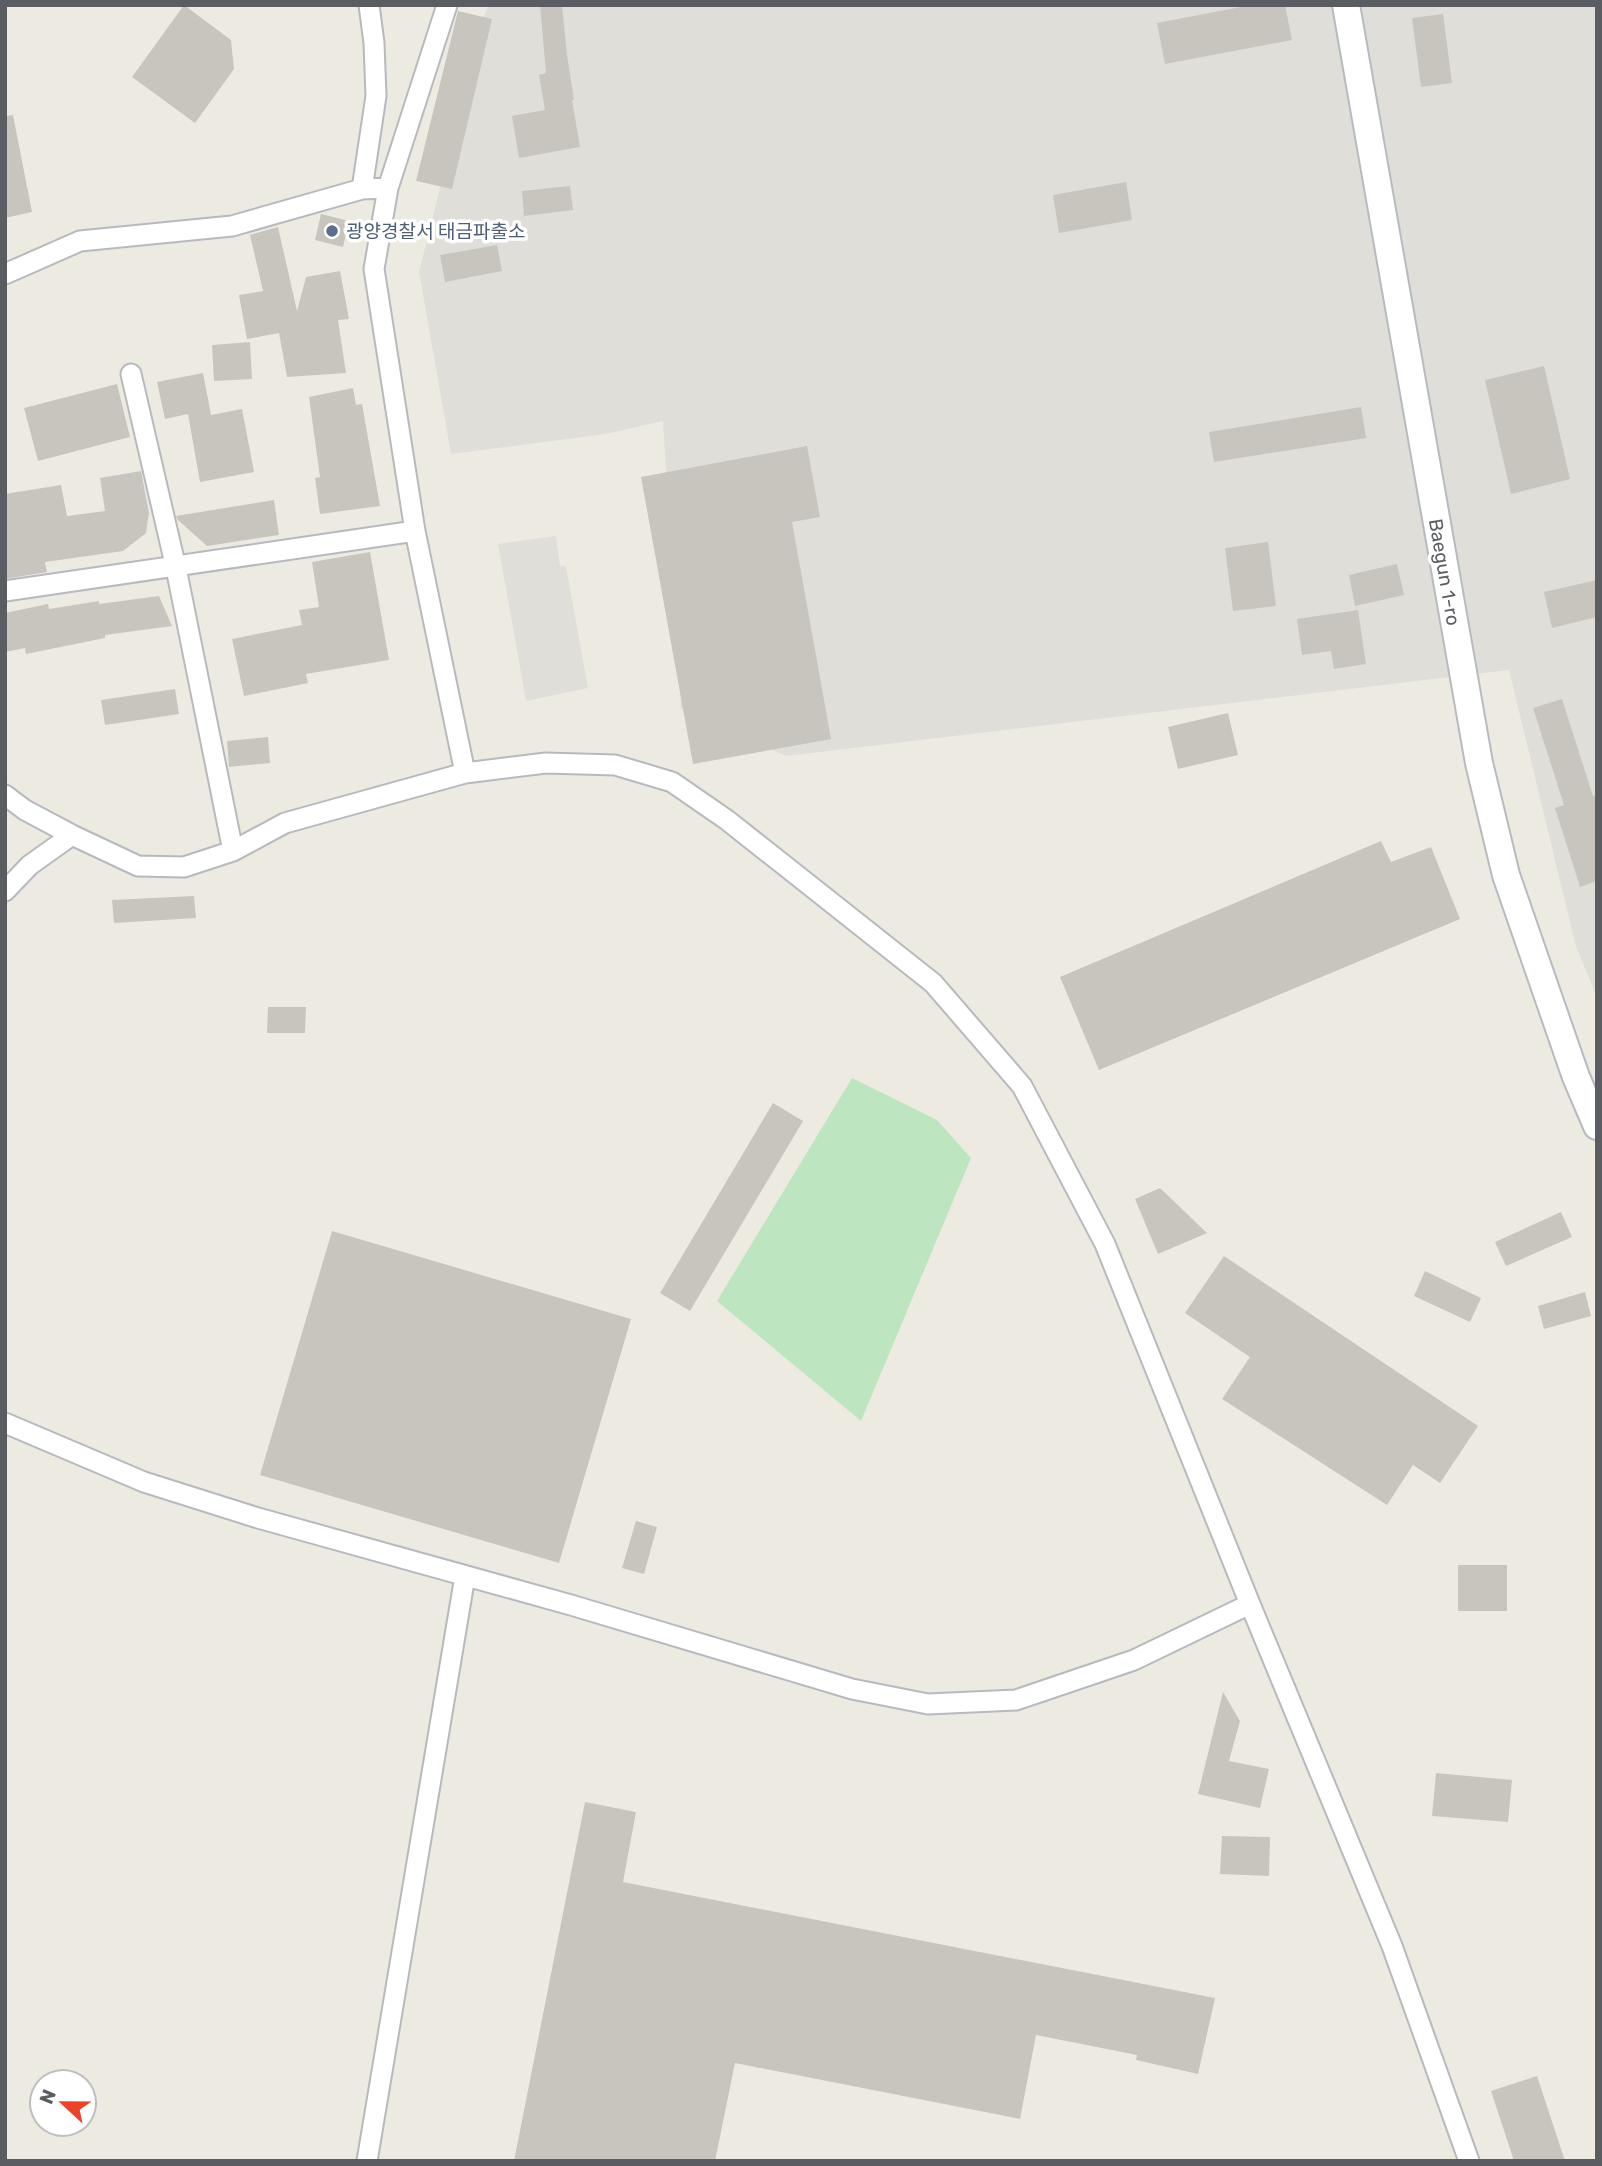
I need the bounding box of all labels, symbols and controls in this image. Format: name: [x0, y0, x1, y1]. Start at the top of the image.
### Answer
place label: 광양경찰서 태금파출소: [346, 220, 525, 243]
marker: 광양경찰서 태금파출소: [324, 223, 340, 239]
street label: Baegun 1-ro: [1424, 517, 1465, 627]
north arrow: [28, 2068, 98, 2138]
text: N: [34, 2086, 61, 2107]

